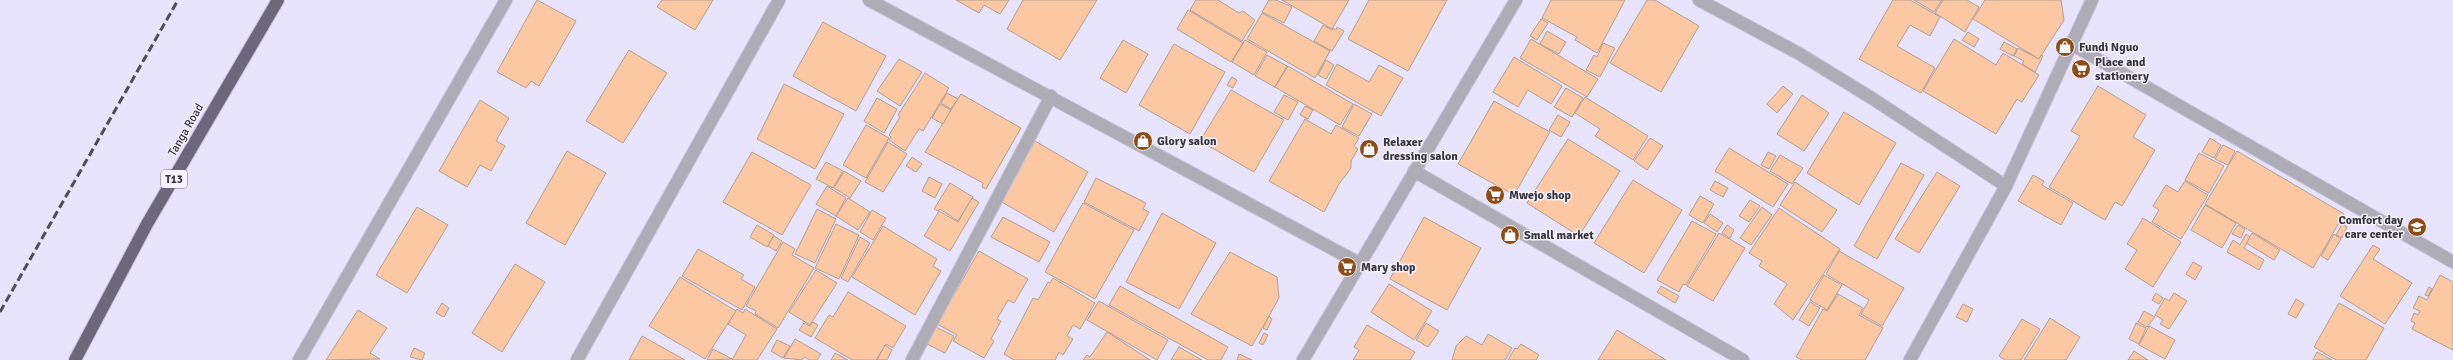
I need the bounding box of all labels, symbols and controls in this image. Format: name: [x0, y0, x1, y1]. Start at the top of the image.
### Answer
shop icon: Fundi Nguo: [2054, 36, 2076, 58]
place label: Fundi Nguo: [2079, 40, 2138, 55]
place label: Place and stationery: [2095, 55, 2149, 84]
supermarket icon: Place and stationery: [2070, 58, 2092, 80]
street label: Tanga Road: [165, 101, 207, 159]
shop icon: Glory salon: [1132, 130, 1154, 152]
place label: Glory salon: [1157, 134, 1217, 149]
place label: Relaxer dressing salon: [1383, 135, 1458, 164]
shop icon: Relaxer dressing salon: [1358, 138, 1380, 160]
road number: T13: [161, 170, 187, 188]
supermarket icon: Mwejo shop: [1484, 184, 1506, 206]
place label: Mwejo shop: [1509, 188, 1572, 203]
place label: Comfort day care center: [2338, 213, 2403, 242]
school or university icon: Comfort day care center: [2406, 216, 2428, 238]
shop icon: Small market: [1499, 224, 1521, 246]
place label: Small market: [1524, 228, 1594, 243]
supermarket icon: Mary shop: [1336, 256, 1358, 278]
place label: Mary shop: [1361, 260, 1416, 275]

